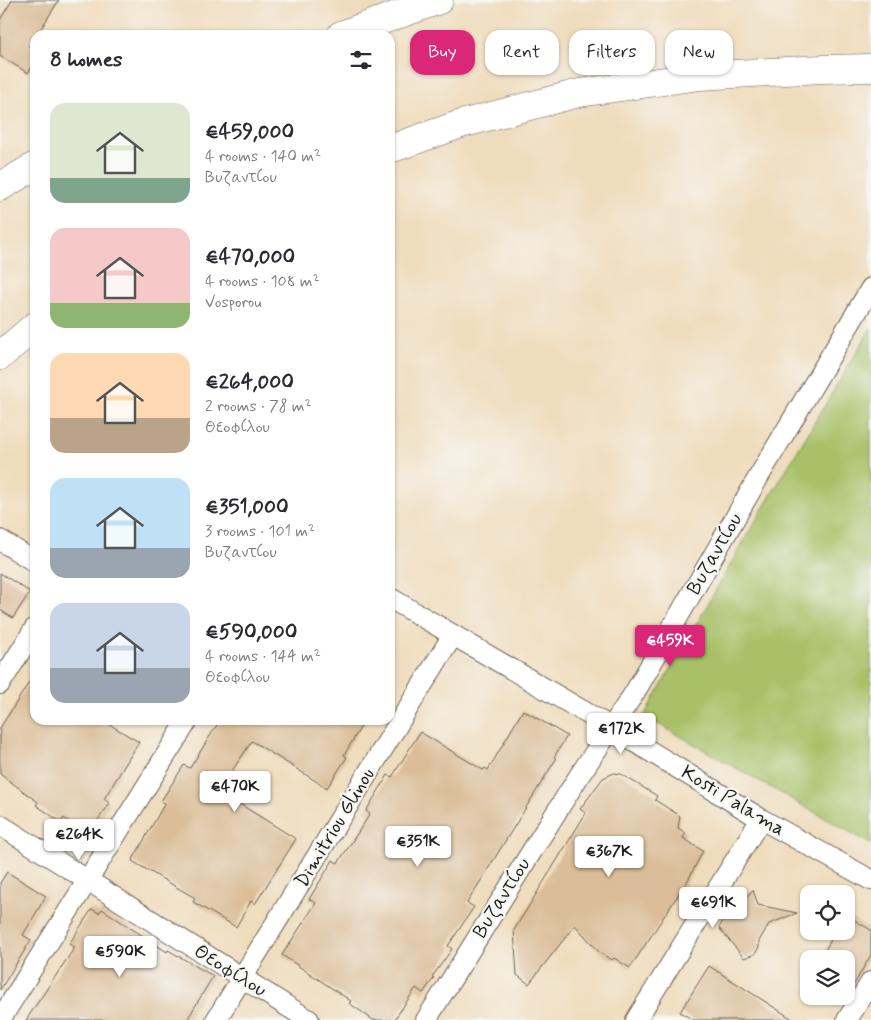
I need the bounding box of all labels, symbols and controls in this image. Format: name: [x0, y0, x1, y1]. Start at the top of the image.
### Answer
chip: Buy: [410, 30, 475, 75]
chip: Rent: [485, 30, 559, 75]
chip: Filters: [569, 30, 655, 75]
chip: New: [665, 30, 733, 75]
text: 8 homes: [50, 46, 122, 74]
icon: filters: [347, 46, 375, 74]
text: €459,000: [205, 118, 294, 146]
icon: home: [90, 123, 150, 183]
text: 4 rooms · 140 m²: [205, 146, 321, 167]
text: Βυζαντίου: [205, 167, 277, 188]
text: €470,000: [205, 243, 295, 271]
icon: home: [90, 248, 150, 308]
text: 4 rooms · 108 m²: [205, 271, 320, 292]
text: Vosporou: [205, 292, 262, 313]
text: €264,000: [205, 368, 294, 396]
icon: home: [90, 373, 150, 433]
text: 2 rooms · 78 m²: [205, 396, 312, 417]
text: Θεοφίλου: [205, 417, 270, 438]
text: €351,000: [205, 493, 289, 521]
icon: home: [90, 498, 150, 558]
street label: Βυζαντίου: [681, 508, 749, 600]
text: 3 rooms · 101 m²: [205, 521, 315, 542]
text: Βυζαντίου: [205, 542, 277, 563]
text: €590,000: [205, 618, 297, 646]
icon: home: [90, 623, 150, 683]
pin: €459K: [635, 624, 705, 667]
text: €459K: [646, 630, 694, 651]
text: 4 rooms · 144 m²: [205, 646, 321, 667]
text: Θεοφίλου: [205, 667, 270, 688]
pin: €172K: [586, 712, 656, 755]
text: €172K: [598, 718, 644, 739]
street label: Kosti Palama: [676, 759, 790, 843]
street label: Dimitriou Glinou: [289, 763, 381, 893]
pin: €470K: [200, 770, 270, 813]
text: €470K: [211, 776, 259, 797]
pin: €264K: [44, 818, 114, 861]
text: €264K: [55, 824, 103, 845]
pin: €351K: [383, 826, 453, 868]
text: €351K: [396, 831, 440, 852]
pin: €367K: [574, 836, 644, 878]
text: €367K: [586, 841, 632, 862]
street label: Βυζαντίου: [467, 853, 537, 943]
map controls: [800, 885, 855, 1005]
button: locate: [800, 885, 855, 940]
pin: €691K: [678, 886, 748, 929]
text: €691K: [690, 892, 736, 913]
pin: €590K: [85, 936, 155, 978]
street label: Θεοφίλου: [189, 938, 271, 1004]
text: €590K: [95, 941, 145, 962]
button: layers: [800, 950, 855, 1005]

